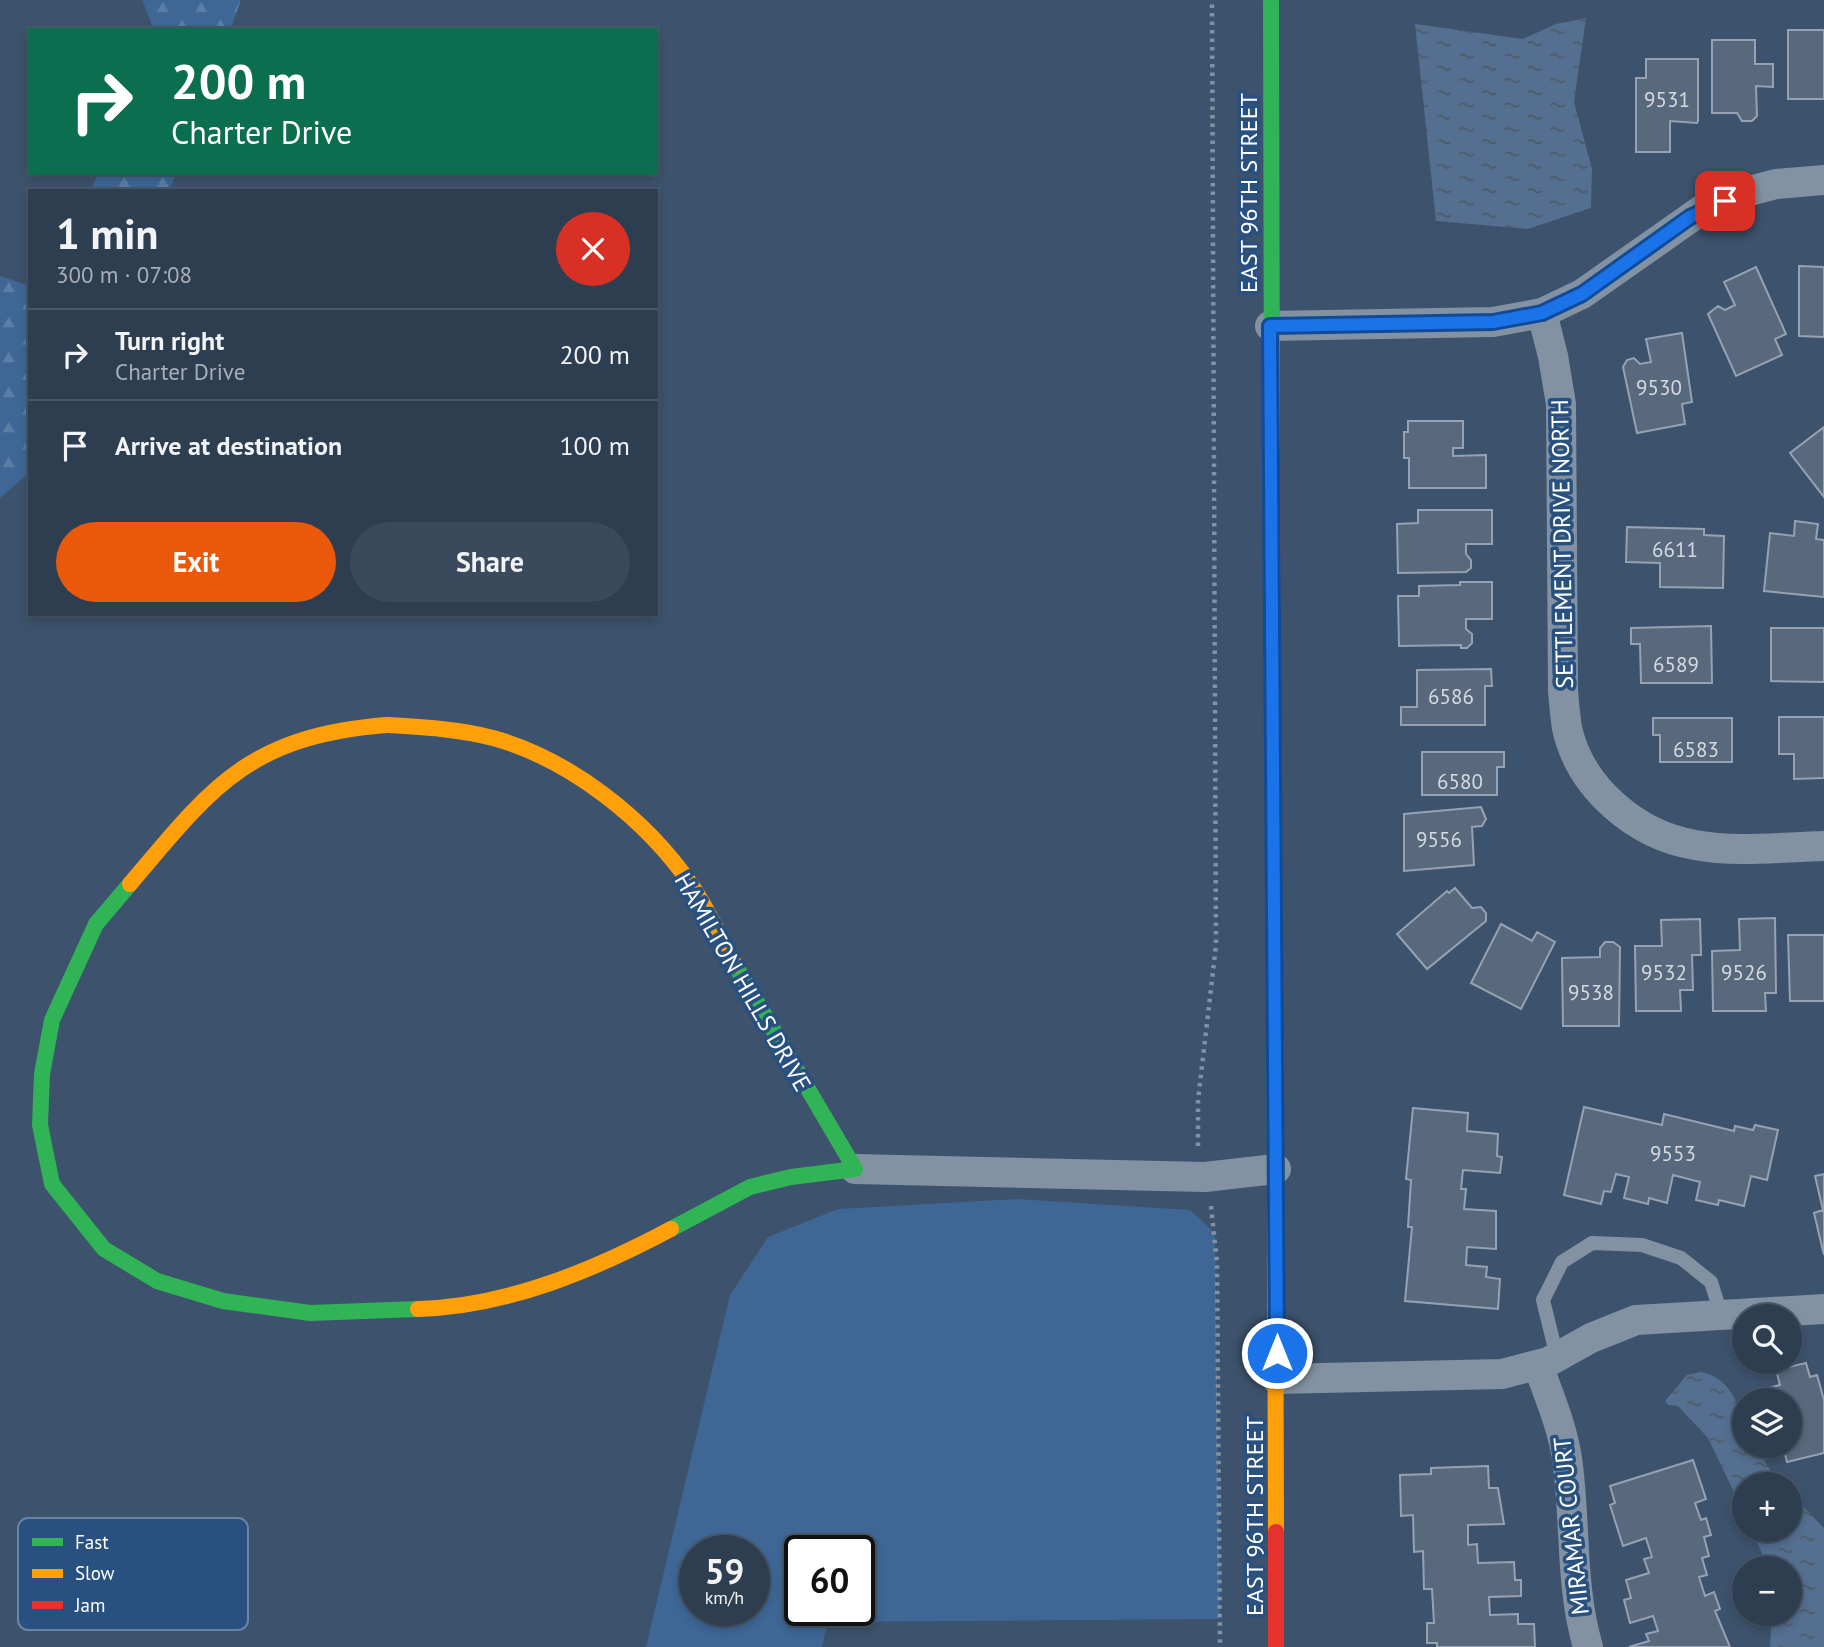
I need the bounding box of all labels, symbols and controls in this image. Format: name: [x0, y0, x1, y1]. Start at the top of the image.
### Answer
text: 200 m: [171, 49, 306, 113]
icon: right: [56, 56, 147, 147]
house number: 9531: [1644, 86, 1690, 113]
street label: EAST 96TH STREET: [1233, 93, 1264, 293]
text: Charter Drive: [171, 111, 352, 153]
pin: [1695, 171, 1755, 231]
icon: arrive: [1706, 182, 1744, 220]
text: 1 min: [56, 206, 158, 261]
button: close: [556, 212, 630, 286]
text: 300 m · 07:08: [56, 260, 192, 289]
text: Turn right: [115, 324, 224, 357]
icon: right: [56, 336, 94, 374]
text: 200 m: [559, 338, 630, 371]
text: Charter Drive: [115, 357, 245, 386]
house number: 9530: [1636, 374, 1682, 401]
street label: SETTLEMENT DRIVE NORTH: [1544, 399, 1580, 689]
icon: arrive: [56, 427, 94, 465]
text: Arrive at destination: [115, 429, 342, 462]
text: 100 m: [559, 429, 630, 462]
button: Exit: [56, 522, 336, 602]
button: Share: [350, 522, 630, 602]
house number: 6611: [1652, 536, 1698, 563]
house number: 6589: [1653, 651, 1699, 678]
house number: 6586: [1428, 683, 1474, 710]
house number: 6583: [1673, 736, 1719, 763]
house number: 6580: [1437, 768, 1483, 795]
house number: 9556: [1416, 826, 1462, 853]
street label: HAMILTON HILLS DRIVE: [668, 867, 818, 1097]
house number: 9532: [1641, 959, 1687, 986]
house number: 9526: [1721, 959, 1767, 986]
house number: 9538: [1568, 979, 1614, 1006]
house number: 9553: [1650, 1140, 1696, 1167]
map controls: [1732, 1304, 1802, 1626]
button: search: [1732, 1304, 1802, 1374]
position arrow: [1240, 1316, 1314, 1390]
button: layers: [1732, 1388, 1802, 1458]
street label: EAST 96TH STREET: [1239, 1416, 1270, 1616]
street label: MIRAMAR COURT: [1546, 1436, 1596, 1616]
button: +: [1732, 1472, 1802, 1542]
legend: [18, 1518, 248, 1630]
text: Fast: [75, 1530, 109, 1554]
speed limit sign: 60: [784, 1535, 875, 1626]
text: 59: [705, 1548, 744, 1594]
button: −: [1732, 1556, 1802, 1626]
text: Slow: [75, 1561, 115, 1585]
text: km/h: [705, 1586, 744, 1609]
text: Jam: [74, 1593, 105, 1617]

